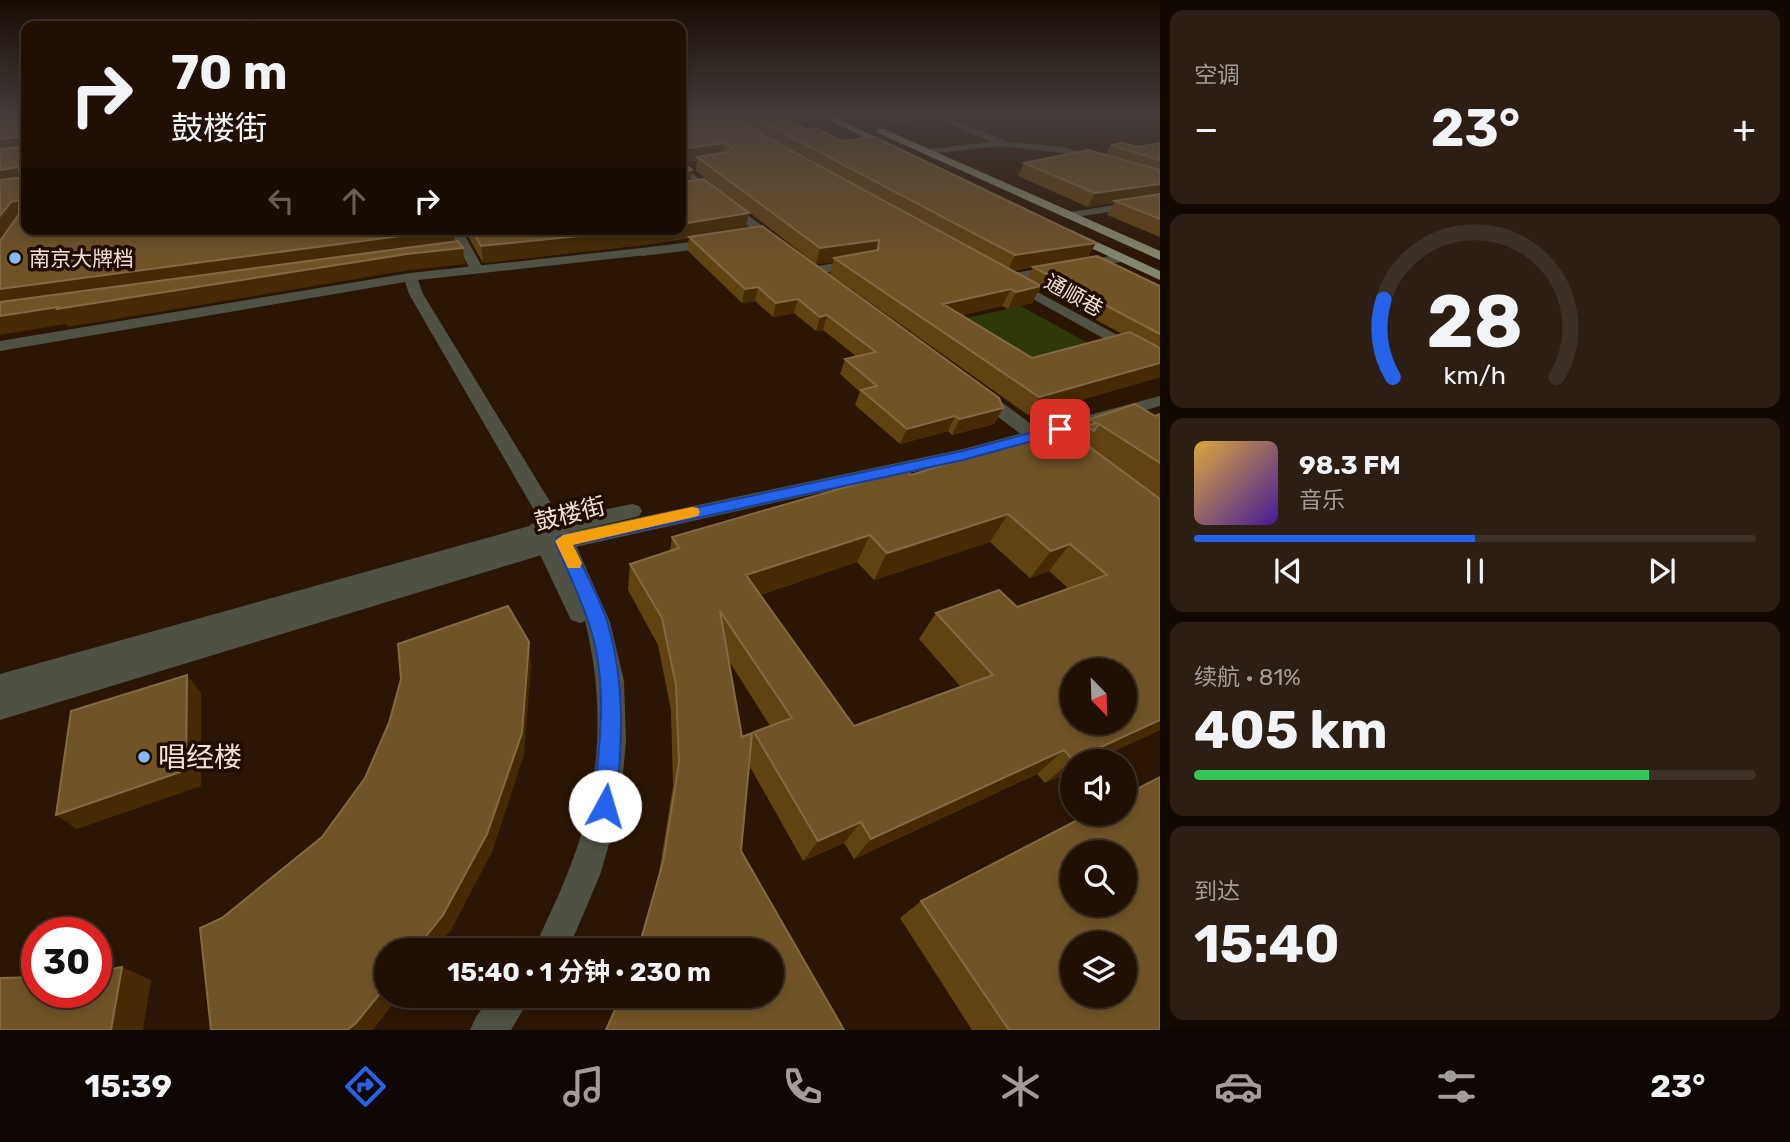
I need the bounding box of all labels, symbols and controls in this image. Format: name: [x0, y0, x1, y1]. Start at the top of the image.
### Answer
text: 70 m: [171, 43, 288, 101]
icon: right: [56, 49, 147, 140]
text: 空调: [1194, 61, 1240, 89]
text: 23°: [1431, 97, 1520, 159]
text: −: [1194, 106, 1219, 152]
text: +: [1732, 106, 1756, 152]
text: 鼓楼街: [171, 109, 267, 147]
icon: left: [262, 182, 300, 220]
icon: ahead: [335, 182, 373, 220]
icon: right: [408, 182, 446, 220]
place label: 南京大牌档: [29, 246, 134, 271]
marker: 南京大牌档: [7, 250, 23, 266]
street label: 通顺巷: [1040, 269, 1108, 321]
text: 28: [1427, 279, 1523, 365]
text: km/h: [1444, 361, 1506, 390]
pin: [1030, 399, 1090, 459]
icon: arrive: [1041, 410, 1079, 448]
text: 98.3 FM: [1299, 450, 1401, 481]
text: 音乐: [1299, 486, 1345, 514]
street label: 鼓楼街: [532, 492, 608, 536]
icon: previous: [1269, 552, 1307, 590]
icon: pause: [1456, 552, 1494, 590]
icon: next: [1643, 552, 1681, 590]
north arrow: [1060, 658, 1138, 735]
map controls: [1060, 658, 1137, 1008]
text: 续航 · 81%: [1194, 663, 1301, 691]
text: 405 km: [1194, 699, 1388, 761]
place label: 唱经楼: [158, 741, 242, 774]
marker: 唱经楼: [136, 749, 152, 765]
button: sound: [1060, 749, 1137, 826]
position arrow: [568, 769, 642, 843]
button: search: [1060, 840, 1137, 917]
text: 到达: [1194, 877, 1240, 905]
text: 15:40: [1194, 913, 1340, 975]
speed limit sign: 30: [21, 917, 112, 1008]
button: layers: [1060, 931, 1137, 1008]
text: 15:40 · 1 分钟 · 230 m: [447, 957, 711, 988]
icon: directions: [341, 1062, 390, 1111]
icon: music: [559, 1062, 608, 1111]
icon: phone: [778, 1062, 827, 1111]
icon: climate: [996, 1062, 1045, 1111]
icon: car: [1214, 1062, 1263, 1111]
icon: filters: [1432, 1062, 1481, 1111]
text: 15:39: [85, 1067, 172, 1105]
text: 23°: [1650, 1067, 1705, 1105]

